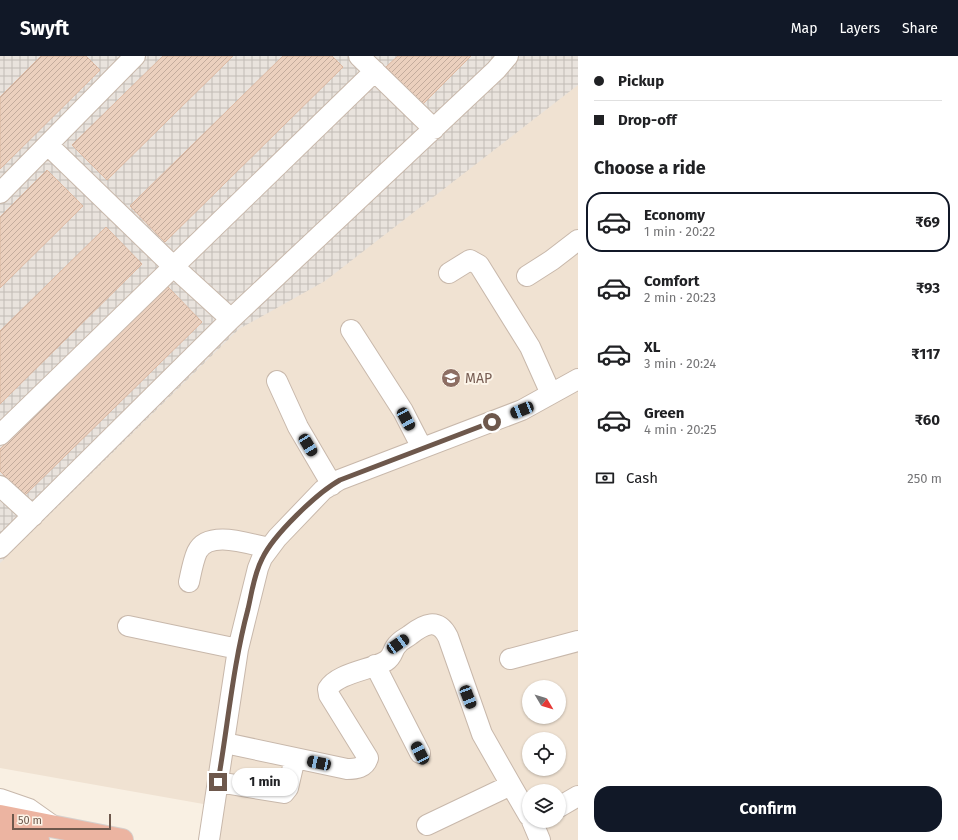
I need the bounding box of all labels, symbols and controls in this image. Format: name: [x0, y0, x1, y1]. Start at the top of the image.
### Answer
text: Swyft: [20, 17, 69, 40]
text: Map: [791, 20, 817, 37]
text: Layers: [839, 20, 880, 37]
text: Share: [902, 20, 938, 37]
text: Pickup: [618, 72, 664, 90]
text: Drop-off: [618, 111, 677, 129]
text: Choose a ride: [594, 157, 706, 179]
icon: car: [596, 204, 632, 240]
text: Economy: [644, 206, 705, 224]
text: ₹69: [915, 213, 940, 231]
text: 1 min · 20:22: [644, 224, 715, 239]
icon: car: [596, 270, 632, 306]
text: Comfort: [644, 272, 700, 290]
text: ₹93: [916, 279, 940, 297]
text: 2 min · 20:23: [644, 290, 716, 305]
icon: car: [596, 336, 632, 372]
text: XL: [644, 338, 660, 356]
text: ₹117: [911, 345, 940, 363]
text: 3 min · 20:24: [644, 356, 716, 371]
school or university icon: MAP: [440, 367, 462, 389]
place label: MAP: [465, 370, 492, 387]
car: [509, 400, 535, 420]
icon: car: [596, 402, 632, 438]
text: Green: [644, 404, 684, 422]
car: [395, 406, 417, 432]
text: ₹60: [915, 411, 940, 429]
route start: [483, 413, 501, 431]
text: 4 min · 20:25: [644, 422, 717, 437]
car: [297, 432, 319, 458]
icon: cash: [594, 467, 616, 489]
text: Cash: [626, 469, 658, 487]
text: 250 m: [907, 471, 942, 486]
car: [385, 632, 411, 656]
north arrow: [522, 680, 566, 724]
map controls: [522, 680, 566, 828]
car: [458, 684, 478, 710]
button: locate: [522, 732, 566, 776]
car: [409, 740, 431, 766]
car: [306, 755, 332, 771]
callout: 1 min: [232, 768, 298, 796]
route end: [209, 773, 227, 791]
text: 1 min: [249, 774, 281, 789]
button: layers: [522, 784, 566, 828]
button: Confirm: [594, 786, 942, 832]
scale bar: [12, 812, 111, 831]
text: 50 m: [18, 814, 42, 827]

